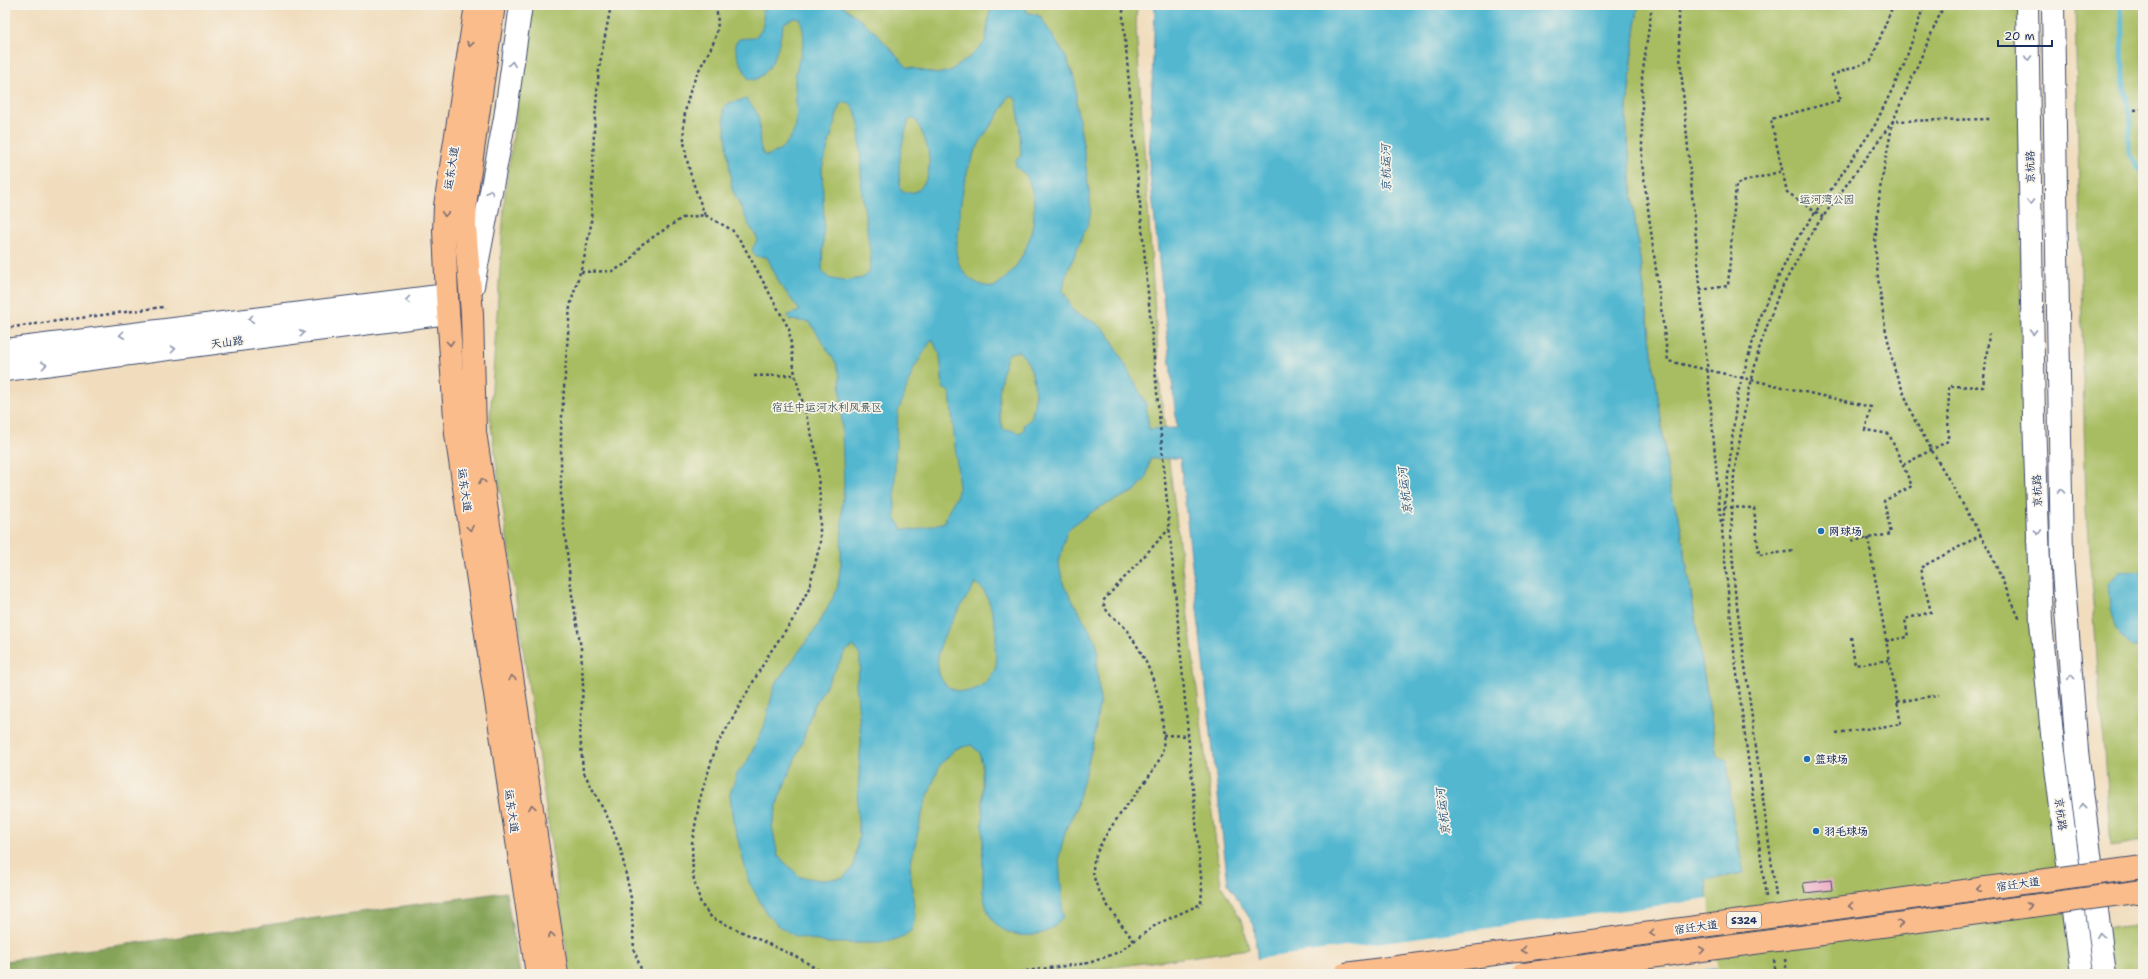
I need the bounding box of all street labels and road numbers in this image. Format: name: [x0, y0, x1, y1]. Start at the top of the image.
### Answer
street label: 运东大道: [441, 145, 462, 191]
street label: 京杭路: [2023, 150, 2038, 184]
street label: 天山路: [210, 333, 244, 352]
street label: 运东大道: [454, 467, 475, 513]
street label: 京杭路: [2029, 474, 2046, 508]
street label: 运东大道: [501, 788, 522, 834]
street label: 京杭路: [2051, 797, 2070, 831]
street label: 宿迁大道: [1995, 874, 2041, 895]
road number: S324: [1727, 912, 1761, 928]
street label: 宿迁大道: [1673, 917, 1719, 938]

